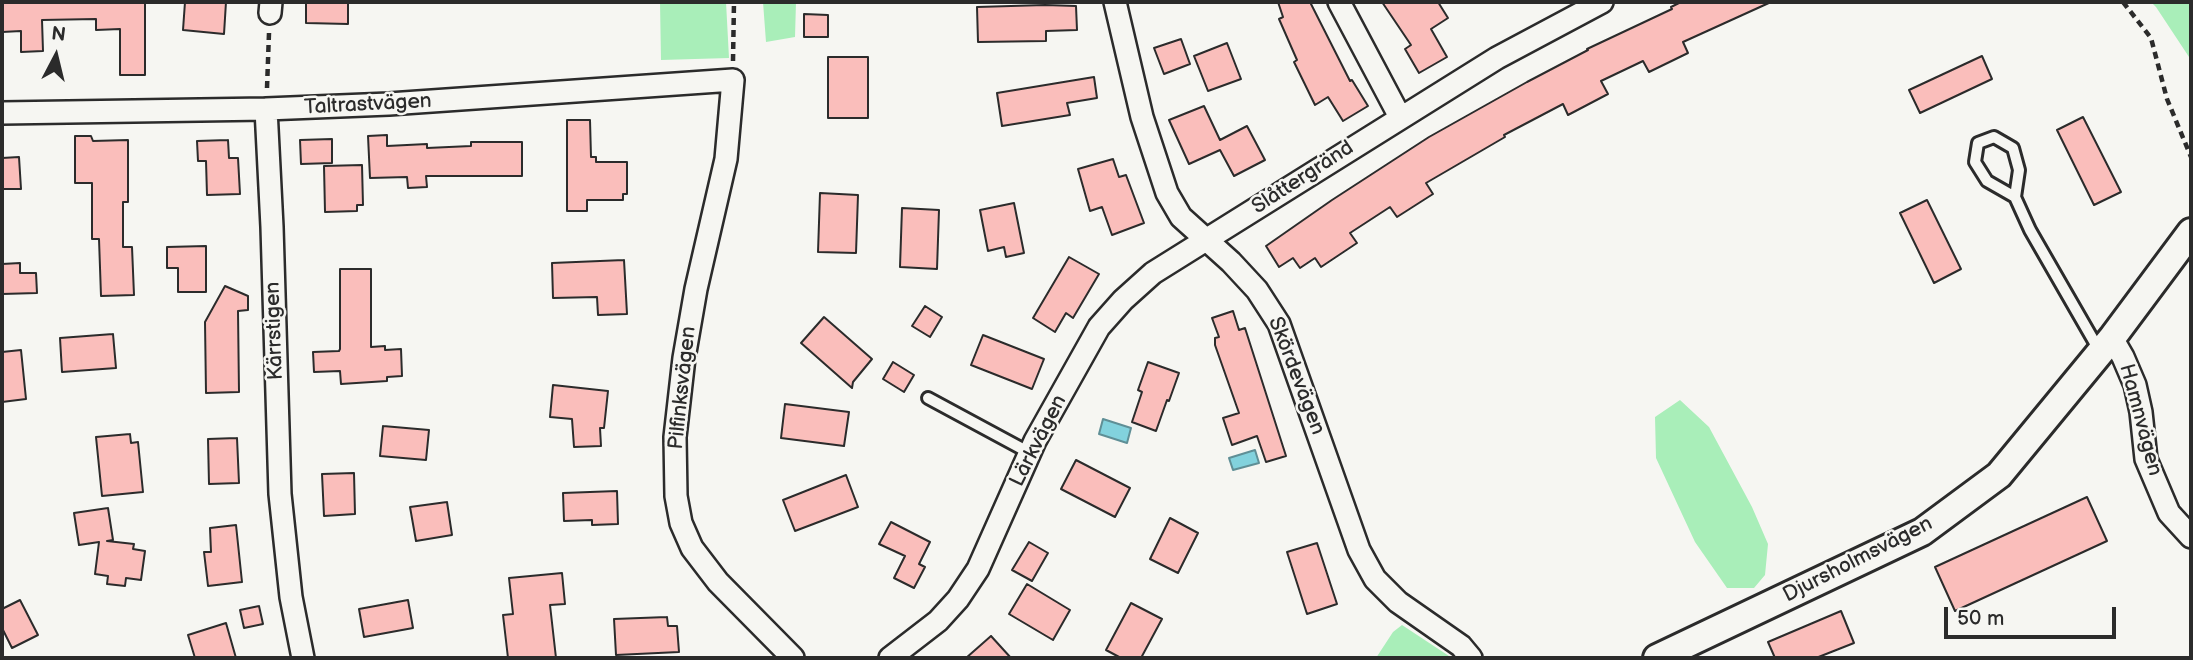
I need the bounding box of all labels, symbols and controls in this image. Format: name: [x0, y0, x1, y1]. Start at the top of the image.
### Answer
north arrow: [21, 21, 91, 91]
text: N: [50, 22, 67, 47]
street label: Taltrastvägen: [304, 89, 432, 121]
street label: Slåttergränd: [1247, 136, 1359, 220]
street label: Kärrstigen: [261, 281, 289, 381]
street label: Skördevägen: [1262, 314, 1330, 438]
street label: Pilfinksvägen: [664, 325, 702, 451]
street label: Hamnvägen: [2113, 361, 2167, 479]
street label: Lärkvägen: [1005, 391, 1073, 491]
street label: Djursholmsvägen: [1779, 512, 1937, 608]
scale bar: [1948, 594, 2120, 638]
text: 50 m: [1957, 606, 2004, 631]

